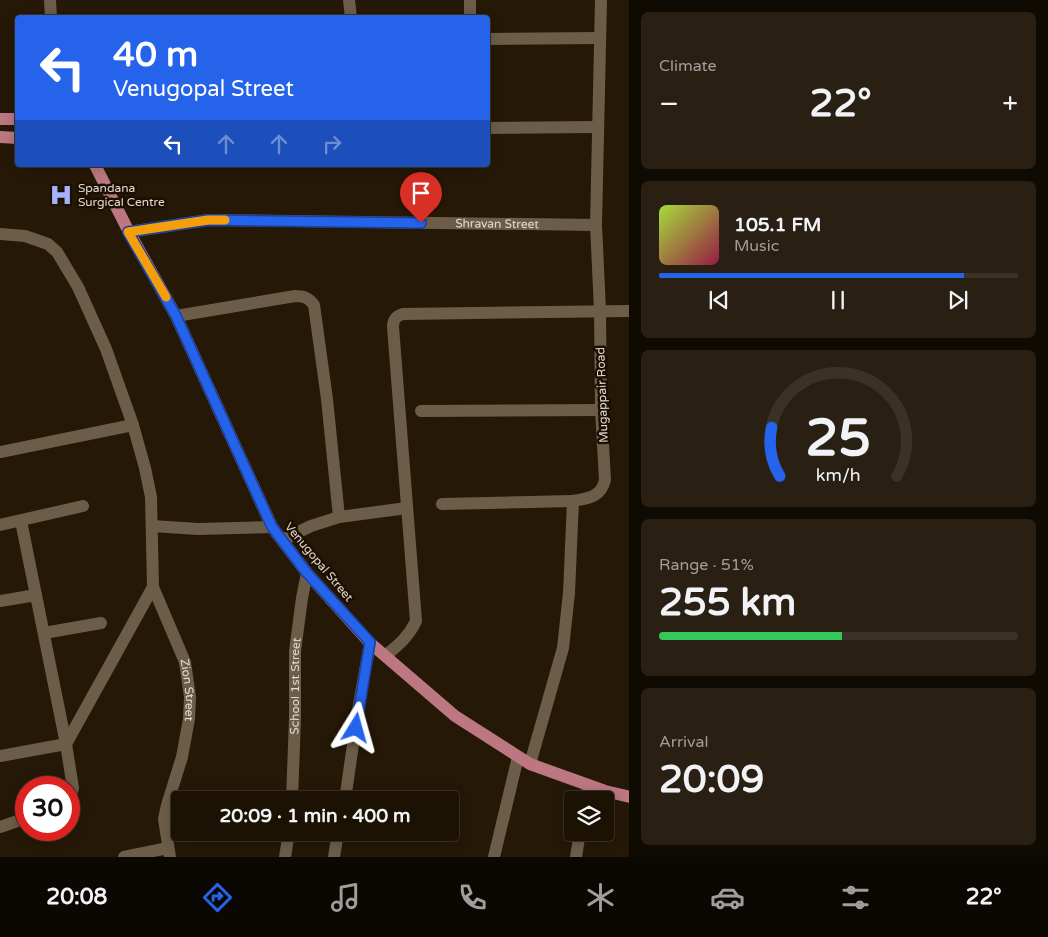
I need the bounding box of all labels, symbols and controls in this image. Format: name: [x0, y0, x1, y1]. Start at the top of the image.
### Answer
text: 40 m: [113, 34, 198, 76]
icon: left: [30, 35, 95, 100]
text: Climate: [659, 56, 717, 76]
text: Venugopal Street: [113, 76, 294, 102]
text: 22°: [810, 81, 872, 127]
text: −: [659, 87, 679, 121]
text: +: [1002, 87, 1018, 121]
icon: left: [159, 130, 187, 158]
icon: ahead: [212, 130, 240, 158]
icon: ahead: [265, 130, 293, 158]
icon: right: [318, 130, 346, 158]
pin: [400, 172, 442, 223]
icon: arrive: [407, 179, 435, 207]
place label: Spandana Surgical Centre: [78, 181, 165, 209]
hospital icon: Spandana Surgical Centre: [48, 182, 74, 208]
text: 105.1 FM: [734, 214, 821, 236]
street label: Shravan Street: [455, 216, 539, 231]
text: Music: [734, 236, 779, 256]
icon: previous: [705, 286, 733, 314]
icon: pause: [824, 286, 852, 314]
icon: next: [944, 286, 972, 314]
street label: Mugappair Road: [593, 347, 611, 443]
text: 25: [806, 407, 871, 470]
text: km/h: [816, 465, 861, 486]
street label: Venugopal Street: [282, 520, 356, 605]
text: Range · 51%: [659, 555, 754, 575]
text: 255 km: [659, 580, 796, 626]
street label: School 1st Street: [287, 636, 304, 735]
street label: Zion Street: [178, 658, 197, 722]
position arrow: [329, 701, 381, 753]
text: Arrival: [659, 732, 708, 752]
text: 20:09: [659, 757, 764, 803]
speed limit sign: 30: [15, 776, 80, 841]
map controls: [564, 791, 614, 841]
button: layers: [564, 791, 614, 841]
text: 20:09 · 1 min · 400 m: [219, 805, 411, 827]
icon: directions: [200, 880, 235, 915]
icon: music: [328, 880, 363, 915]
icon: phone: [455, 880, 490, 915]
icon: climate: [583, 880, 618, 915]
icon: car: [710, 880, 745, 915]
icon: filters: [838, 880, 873, 915]
text: 20:08: [46, 884, 107, 910]
text: 22°: [966, 884, 1002, 910]

